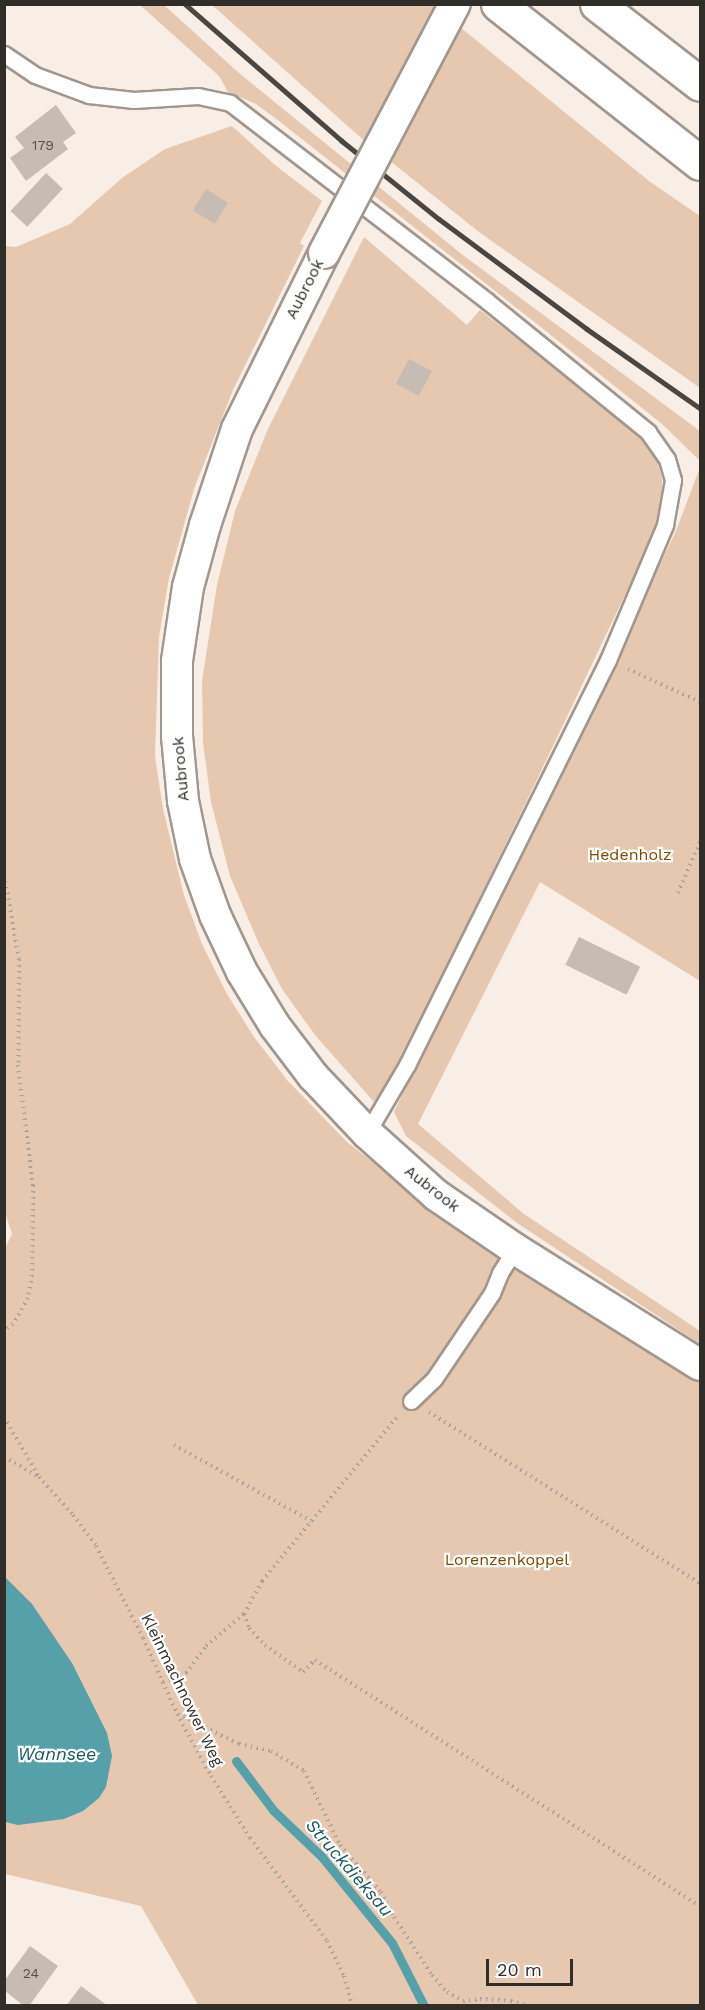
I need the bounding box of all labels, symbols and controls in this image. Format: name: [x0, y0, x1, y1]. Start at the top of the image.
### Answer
house number: 179: [32, 137, 54, 153]
street label: Aubrook: [282, 256, 328, 322]
street label: Aubrook: [169, 736, 193, 802]
park label: Hedenholz: [589, 845, 671, 865]
street label: Aubrook: [401, 1161, 463, 1217]
park label: Lorenzenkoppel: [445, 1550, 569, 1570]
street label: Kleinmachnower Weg: [137, 1610, 227, 1770]
water label: Wannsee: [18, 1743, 96, 1765]
water label: Struckdieksau: [301, 1815, 397, 1921]
scale bar: [489, 1947, 576, 1985]
text: 20 m: [497, 1959, 542, 1980]
house number: 24: [23, 1965, 39, 1981]

